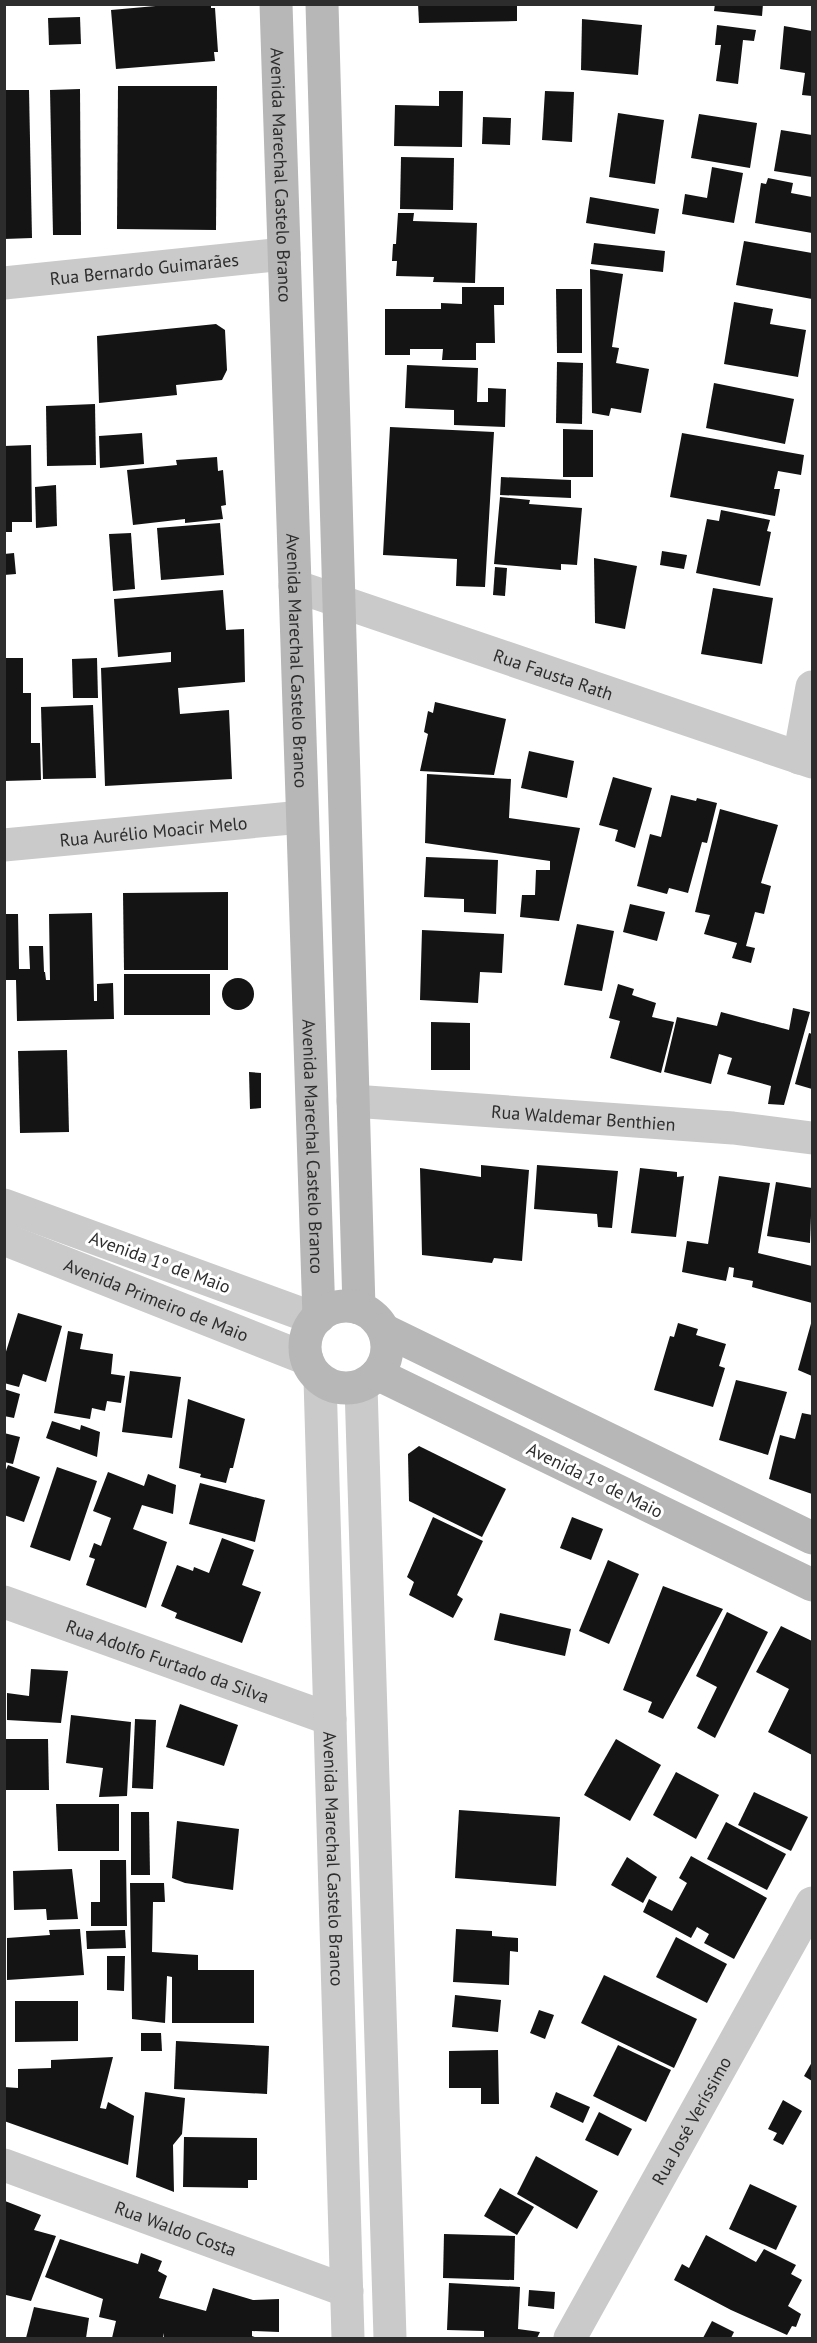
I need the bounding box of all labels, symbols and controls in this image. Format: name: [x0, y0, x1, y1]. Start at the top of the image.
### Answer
street label: Avenida Marechal Castelo Branco: [266, 47, 297, 303]
street label: Rua Bernardo Guimarães: [49, 247, 240, 290]
street label: Avenida Marechal Castelo Branco: [282, 533, 313, 788]
street label: Rua Fausta Rath: [491, 643, 616, 705]
street label: Rua Aurélio Moacir Melo: [58, 811, 248, 851]
street label: Avenida Marechal Castelo Branco: [298, 1019, 329, 1274]
street label: Rua Waldemar Benthien: [490, 1099, 676, 1135]
street label: Avenida 1º de Maio: [86, 1226, 234, 1298]
street label: Avenida Primeiro de Maio: [61, 1253, 252, 1346]
street label: Avenida 1º de Maio: [523, 1437, 667, 1523]
street label: Rua Adolfo Furtado da Silva: [63, 1614, 272, 1708]
street label: Avenida Marechal Castelo Branco: [319, 1731, 349, 1987]
street label: Rua José Veríssimo: [646, 2052, 736, 2189]
street label: Rua Waldo Costa: [112, 2195, 240, 2261]

